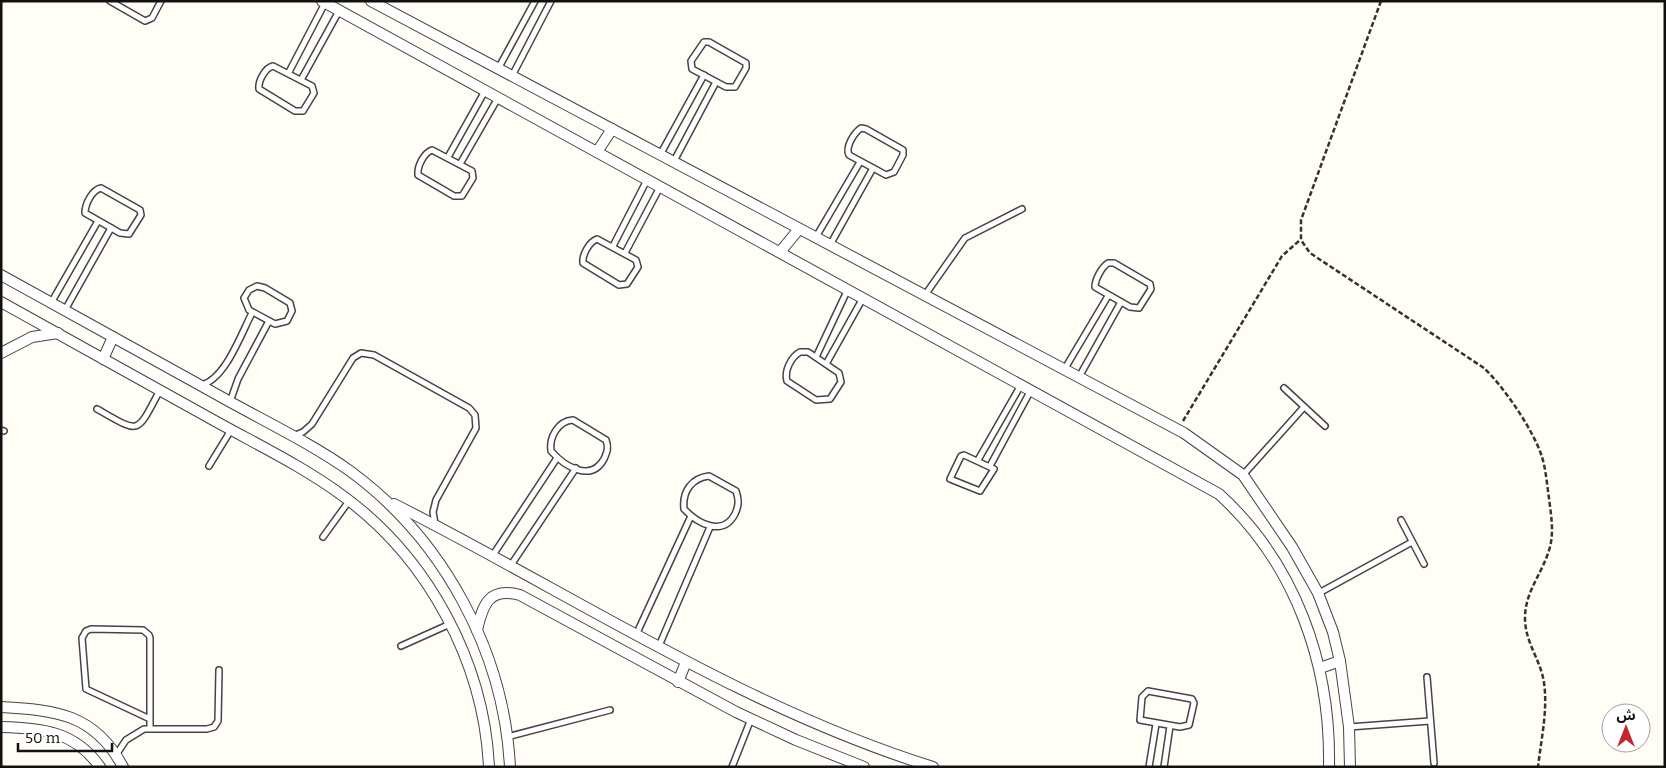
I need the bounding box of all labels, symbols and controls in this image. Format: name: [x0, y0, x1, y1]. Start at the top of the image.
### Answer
north arrow: [1601, 703, 1651, 753]
text: ش: [1616, 707, 1636, 724]
scale bar: [18, 720, 111, 752]
text: 50 m: [25, 729, 61, 747]

